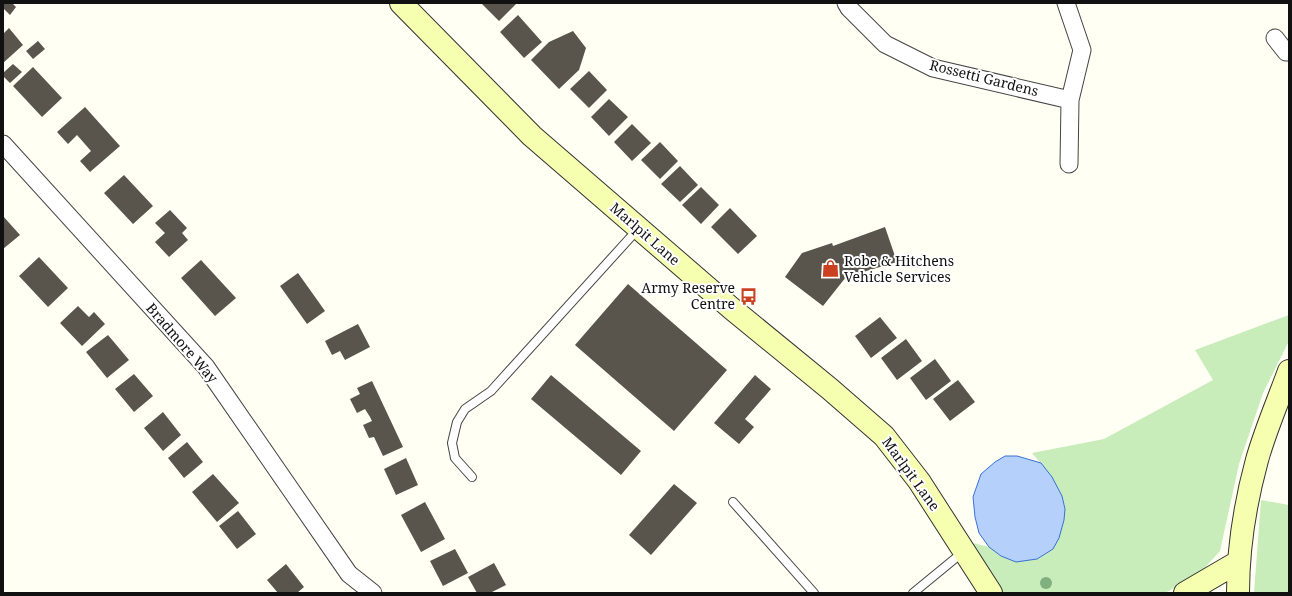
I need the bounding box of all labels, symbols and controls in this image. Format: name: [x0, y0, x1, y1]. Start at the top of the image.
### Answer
street label: Rossetti Gardens: [928, 55, 1040, 100]
street label: Marlpit Lane: [606, 198, 684, 269]
place label: Robe & Hitchens Vehicle Services: [844, 251, 954, 286]
shop icon: Robe & Hitchens Vehicle Services: [821, 259, 841, 279]
place label: Army Reserve Centre: [641, 278, 735, 313]
bus stop icon: Army Reserve Centre: [738, 286, 758, 306]
street label: Bradmore Way: [142, 299, 222, 387]
street label: Marlpit Lane: [878, 433, 945, 514]

